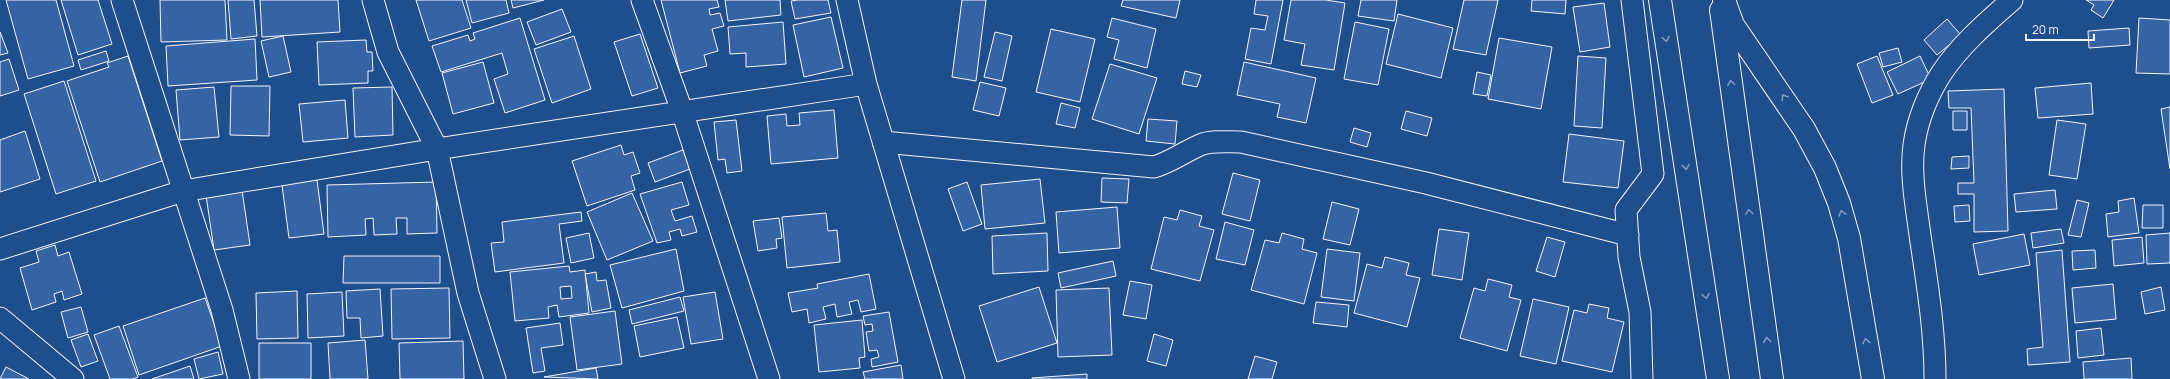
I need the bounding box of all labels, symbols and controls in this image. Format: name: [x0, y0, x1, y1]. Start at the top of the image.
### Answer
scale bar: [2026, 16, 2094, 42]
text: 20 m: [2032, 21, 2059, 38]
one-way arrow: [1661, 35, 1670, 42]
one-way arrow: [1727, 80, 1736, 86]
one-way arrow: [1781, 94, 1788, 101]
one-way arrow: [1681, 164, 1690, 170]
one-way arrow: [1745, 209, 1754, 215]
one-way arrow: [1838, 210, 1847, 217]
one-way arrow: [1701, 292, 1710, 299]
one-way arrow: [1763, 337, 1772, 343]
one-way arrow: [1862, 337, 1871, 344]

